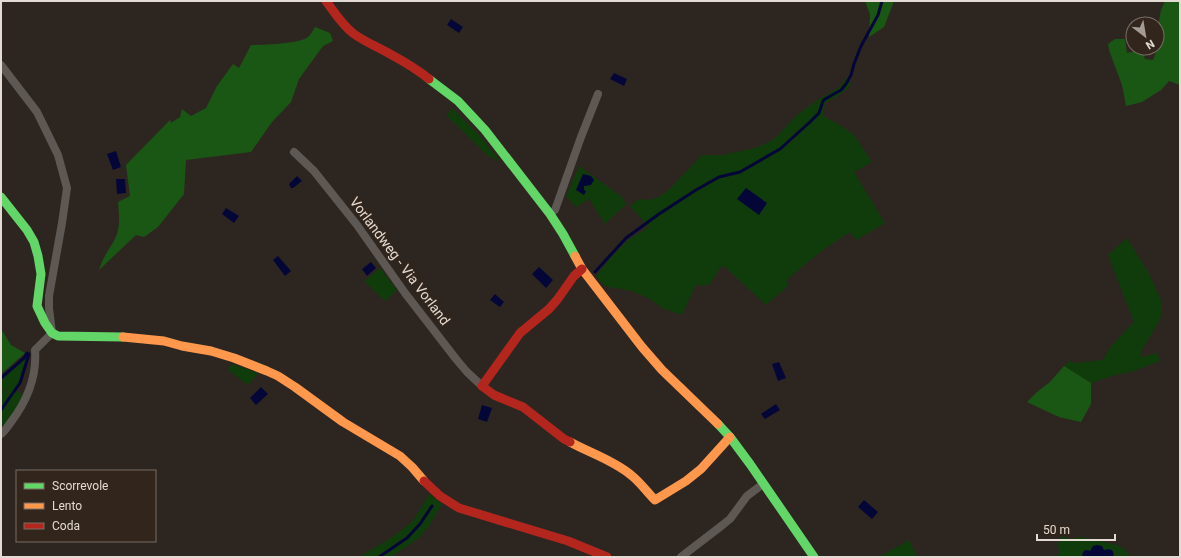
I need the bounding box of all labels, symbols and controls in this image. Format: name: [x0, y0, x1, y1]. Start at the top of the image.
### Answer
north arrow: [1125, 16, 1165, 56]
text: N: [1143, 37, 1157, 52]
street label: Vorlandweg - Via Vorland: [347, 194, 453, 328]
legend: [16, 470, 156, 542]
text: Scorrevole: [52, 479, 108, 493]
text: Lento: [52, 499, 82, 513]
scale bar: [1037, 516, 1115, 542]
text: Coda: [52, 519, 80, 533]
text: 50 m: [1043, 523, 1070, 537]

